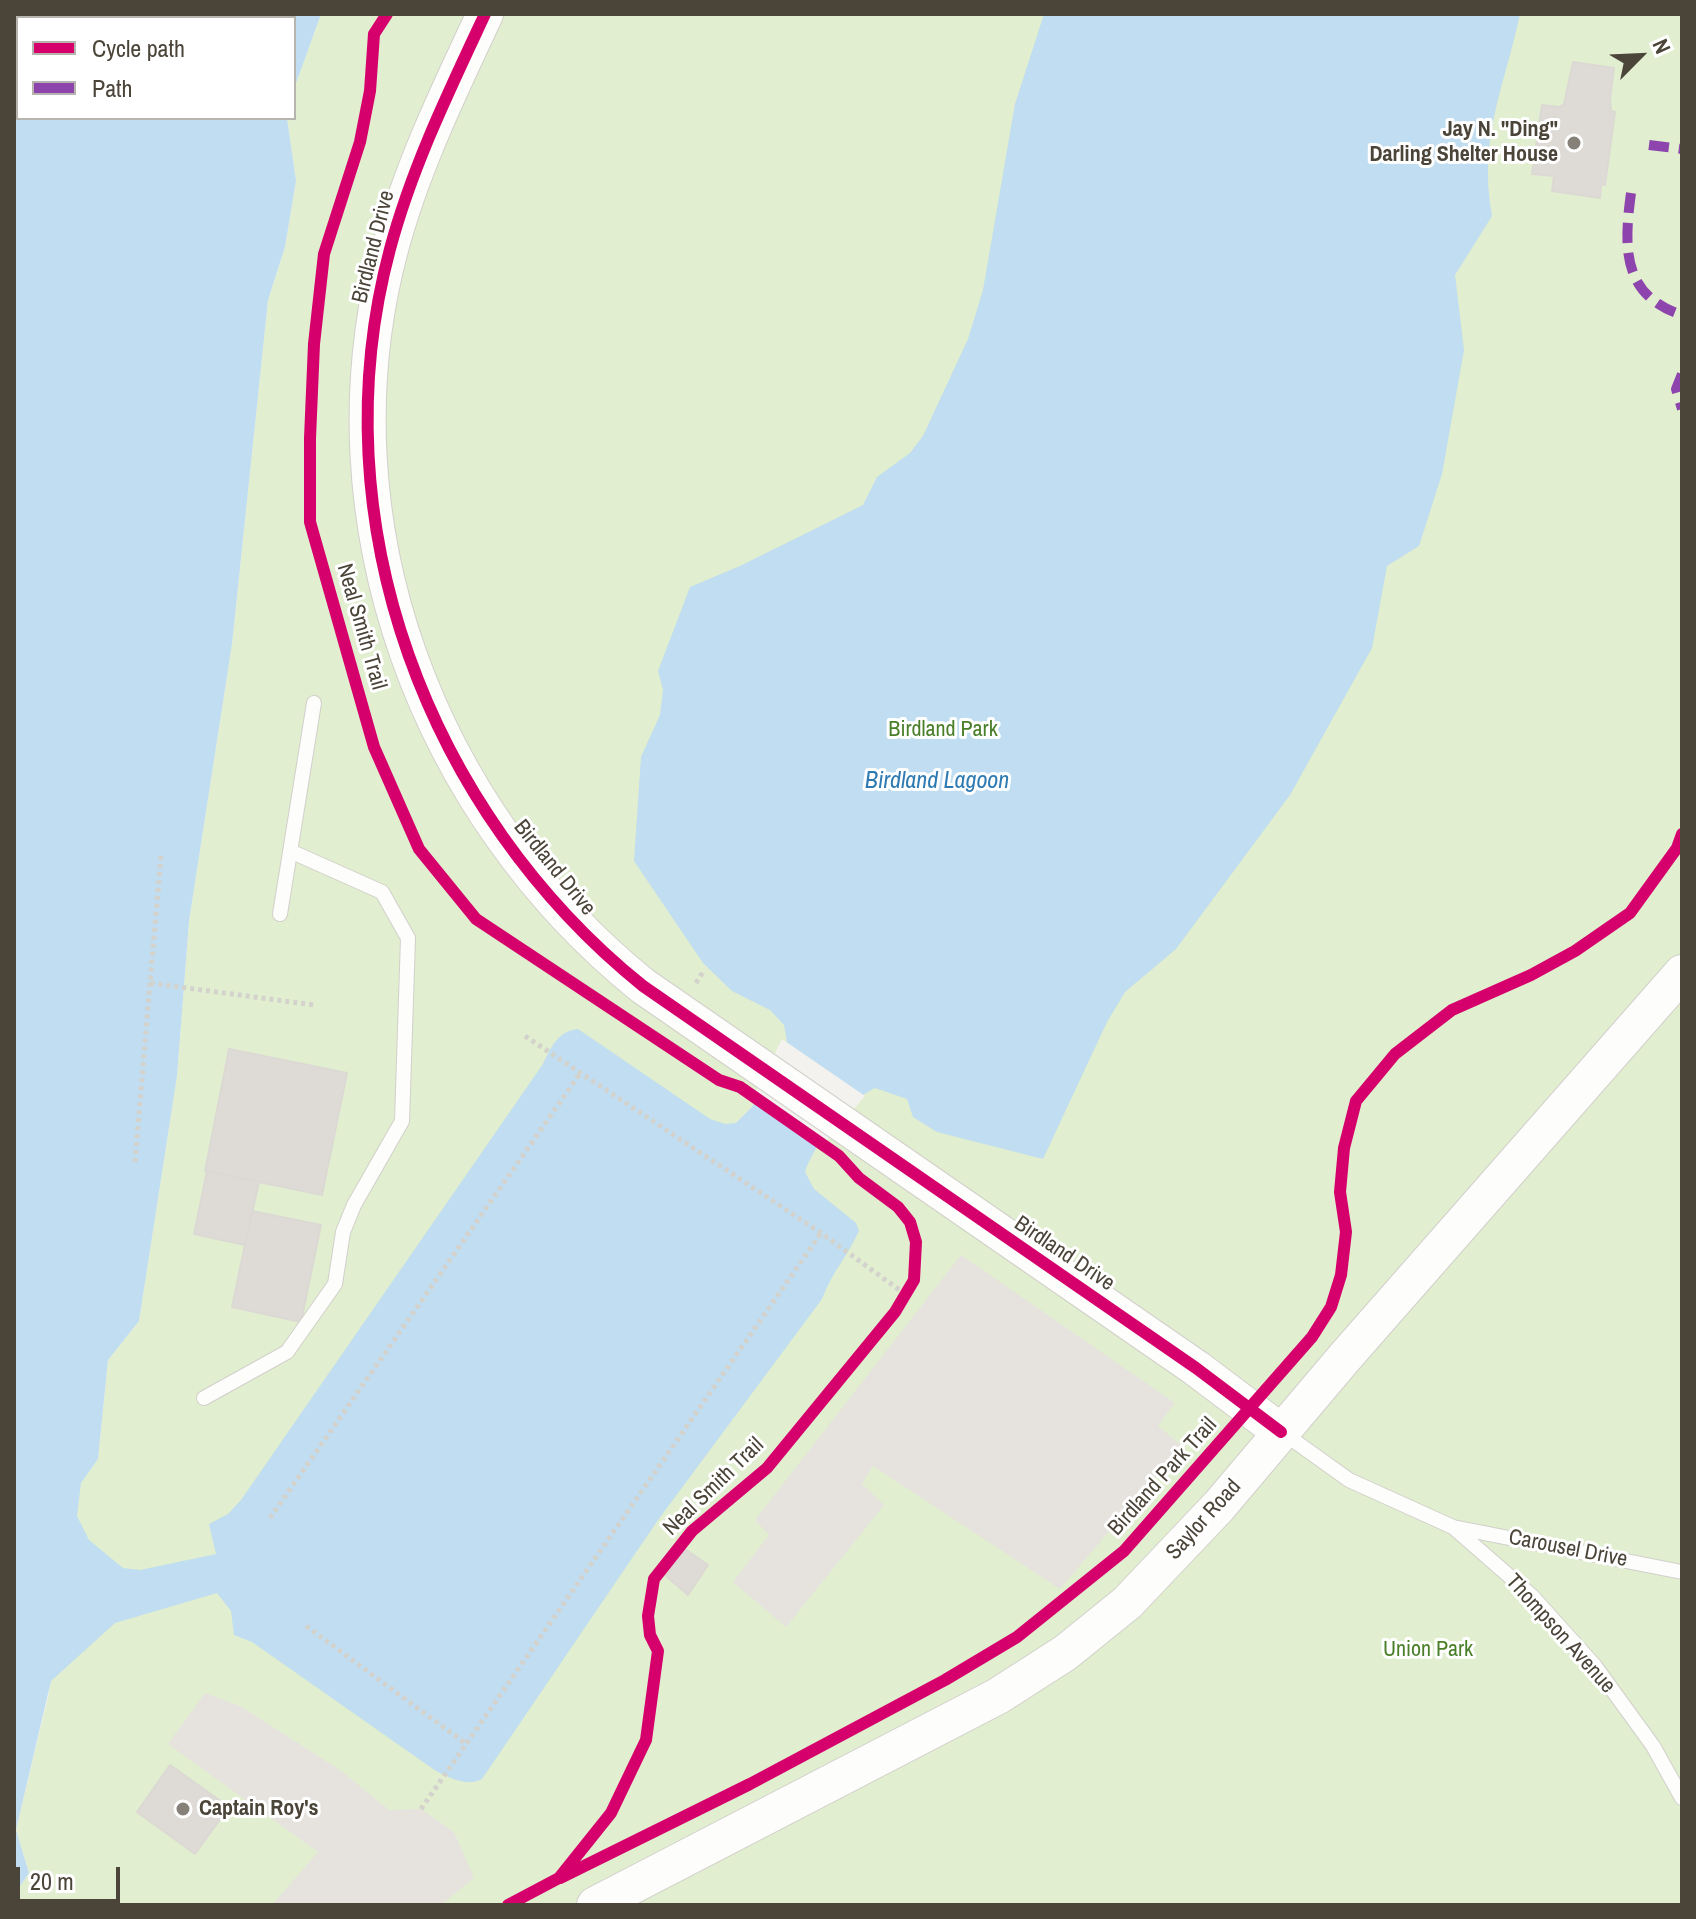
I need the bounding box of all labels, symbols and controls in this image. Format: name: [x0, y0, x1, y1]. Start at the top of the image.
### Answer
legend: [16, 16, 296, 120]
north arrow: [1600, 16, 1680, 96]
text: Cycle path: [92, 32, 185, 64]
text: N: [1646, 34, 1678, 58]
text: Path: [92, 72, 133, 104]
place label: Jay N. "Ding" Darling Shelter House: [1370, 117, 1558, 168]
marker: Jay N. "Ding" Darling Shelter House: [1565, 134, 1583, 152]
street label: Birdland Drive: [347, 188, 401, 306]
street label: Neal Smith Trail: [330, 561, 392, 693]
park label: Birdland Park: [888, 717, 998, 743]
water label: Birdland Lagoon: [865, 768, 1009, 796]
street label: Birdland Drive: [507, 815, 601, 921]
street label: Birdland Drive: [1009, 1211, 1119, 1297]
street label: Birdland Park Trail: [1103, 1413, 1223, 1541]
street label: Neal Smith Trail: [658, 1432, 770, 1542]
street label: Saylor Road: [1161, 1474, 1247, 1566]
street label: Carousel Drive: [1506, 1525, 1630, 1573]
street label: Thompson Avenue: [1500, 1569, 1620, 1699]
park label: Union Park: [1383, 1637, 1473, 1663]
place label: Captain Roy's: [199, 1796, 319, 1822]
marker: Captain Roy's: [174, 1800, 192, 1818]
scale bar: [20, 1851, 124, 1901]
text: 20 m: [30, 1865, 74, 1897]

